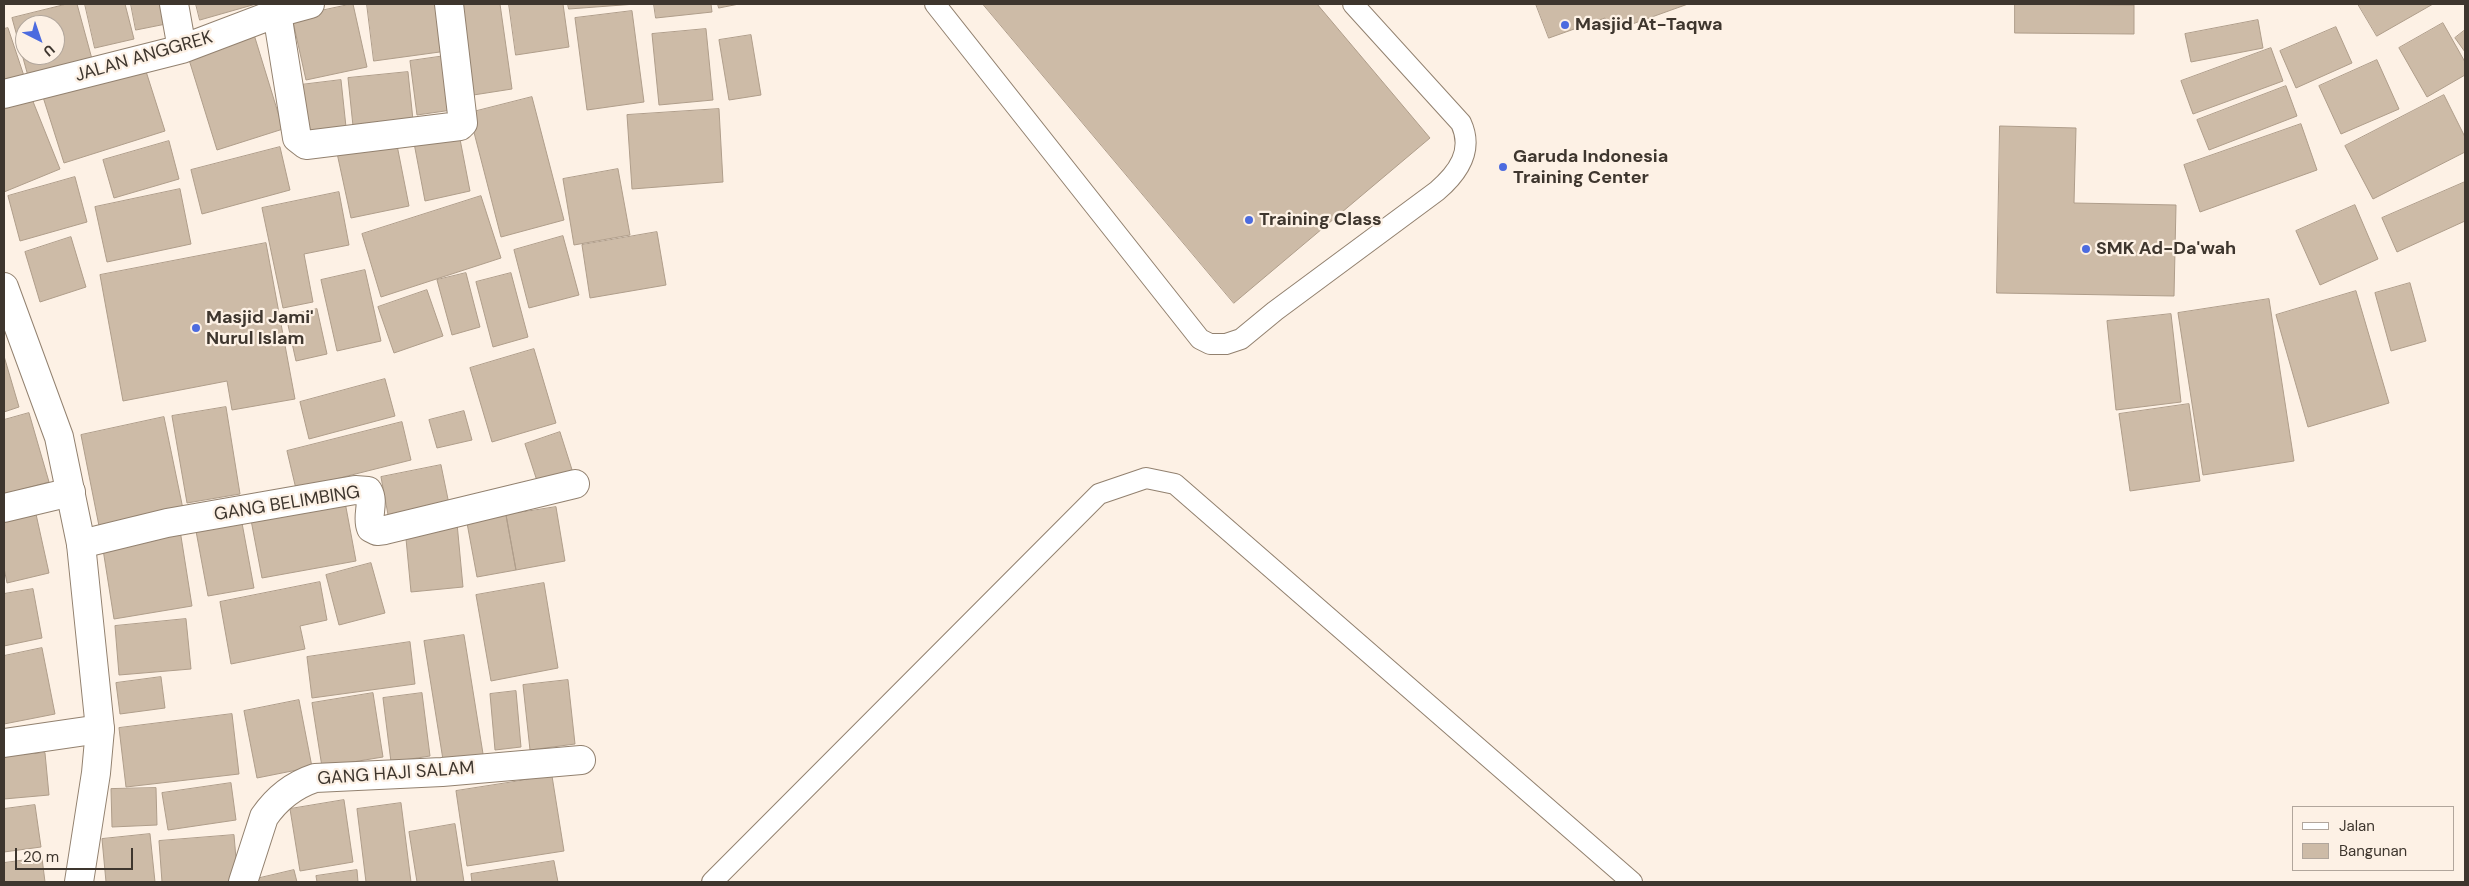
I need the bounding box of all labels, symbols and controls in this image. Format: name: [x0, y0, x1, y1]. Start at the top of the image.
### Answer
place label: Masjid At-Taqwa: [1575, 14, 1722, 36]
north arrow: [15, 15, 65, 65]
marker: Masjid At-Taqwa: [1559, 19, 1571, 31]
street label: JALAN ANGGREK: [73, 27, 215, 87]
text: U: [40, 41, 59, 61]
place label: Garuda Indonesia Training Center: [1513, 146, 1668, 188]
marker: Garuda Indonesia Training Center: [1497, 161, 1509, 173]
place label: Training Class: [1259, 209, 1382, 231]
marker: Training Class: [1243, 214, 1255, 226]
place label: SMK Ad-Da'wah: [2096, 238, 2236, 260]
marker: SMK Ad-Da'wah: [2080, 243, 2092, 255]
place label: Masjid Jami' Nurul Islam: [206, 307, 314, 350]
marker: Masjid Jami' Nurul Islam: [190, 322, 202, 334]
street label: GANG BELIMBING: [212, 482, 362, 526]
street label: GANG HAJI SALAM: [317, 758, 475, 790]
legend: [2292, 806, 2454, 871]
text: Jalan: [2339, 816, 2375, 836]
scale bar: [18, 838, 135, 870]
text: Bangunan: [2339, 841, 2407, 861]
text: 20 m: [23, 847, 59, 867]

